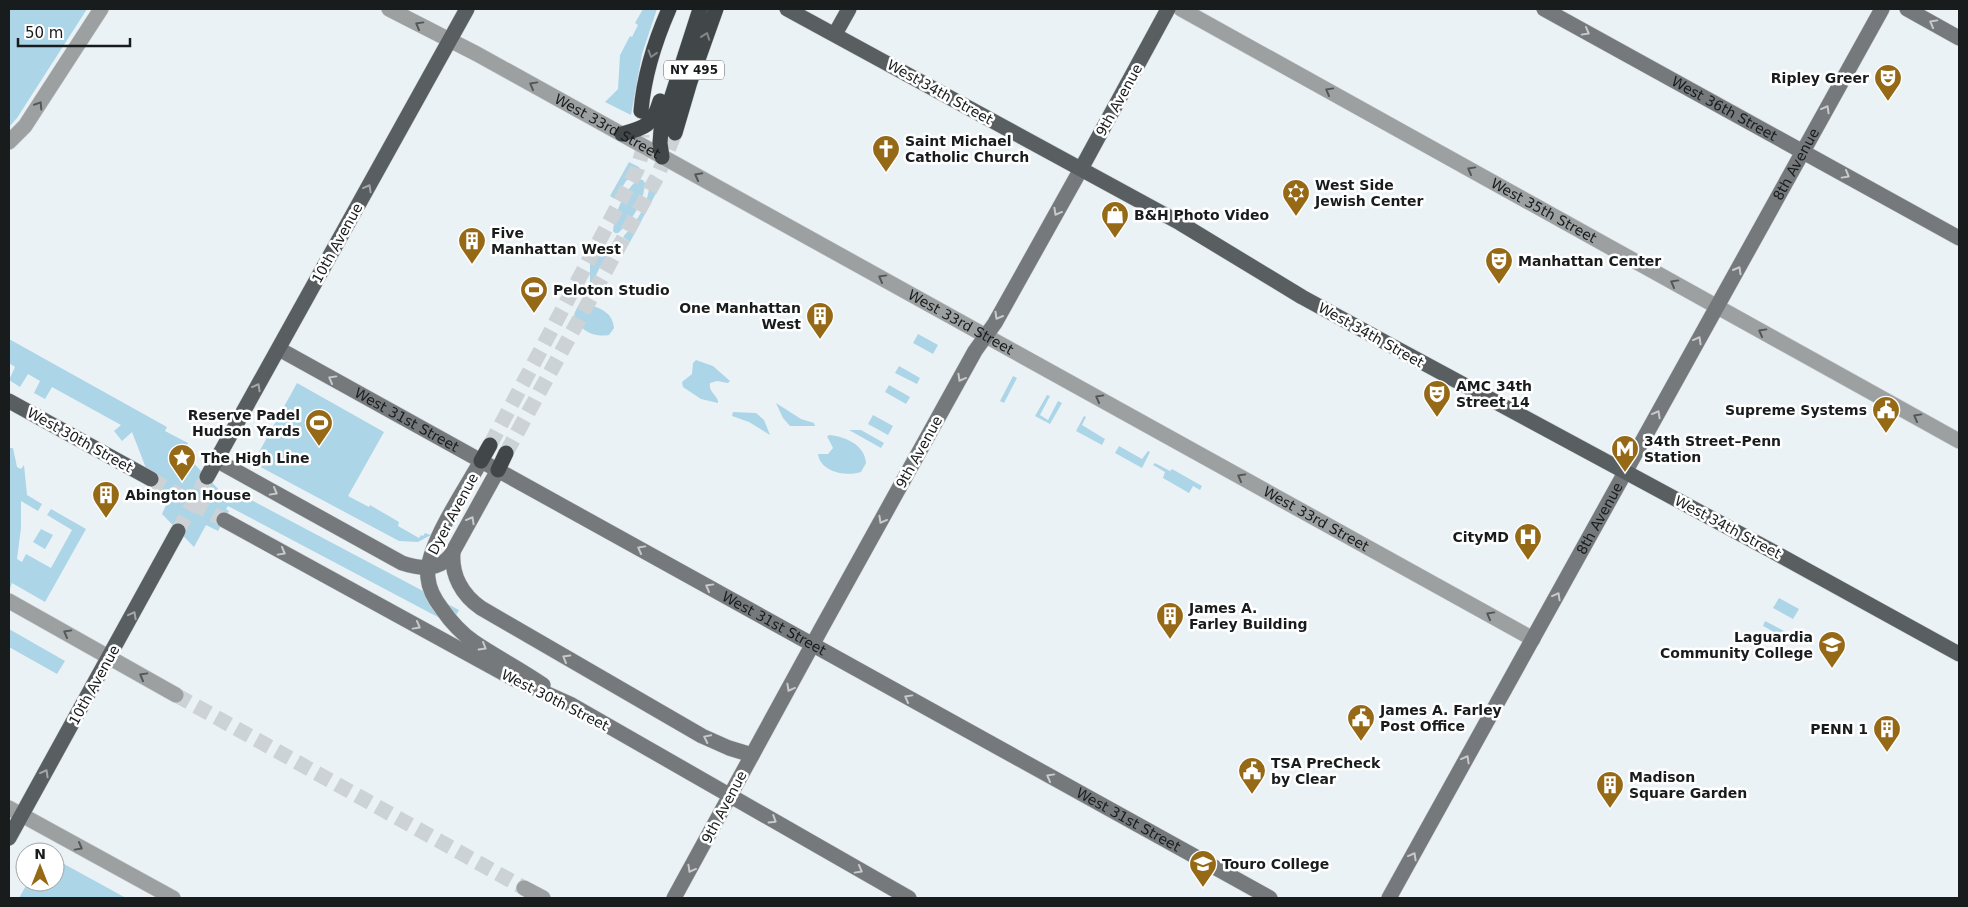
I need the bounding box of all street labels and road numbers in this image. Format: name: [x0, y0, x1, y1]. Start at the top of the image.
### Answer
street label: West 34th Street: [884, 56, 996, 128]
road number: NY 495: [664, 60, 724, 80]
street label: 9th Avenue: [1093, 61, 1145, 139]
street label: West 36th Street: [1669, 73, 1780, 144]
street label: West 33rd Street: [552, 91, 663, 162]
street label: 8th Avenue: [1770, 125, 1822, 203]
street label: West 35th Street: [1488, 175, 1600, 246]
street label: 10th Avenue: [309, 200, 365, 286]
street label: West 33rd Street: [905, 286, 1017, 358]
street label: West 34th Street: [1315, 299, 1427, 371]
street label: West 31st Street: [352, 385, 462, 455]
street label: West 30th Street: [24, 404, 136, 476]
street label: 9th Avenue: [893, 413, 945, 491]
street label: Dyer Avenue: [425, 471, 481, 557]
street label: 8th Avenue: [1573, 480, 1626, 557]
street label: West 33rd Street: [1260, 483, 1372, 555]
street label: West 34th Street: [1672, 492, 1784, 562]
street label: West 31st Street: [719, 588, 829, 659]
street label: 10th Avenue: [66, 642, 122, 728]
street label: West 30th Street: [499, 666, 612, 734]
street label: 9th Avenue: [698, 768, 750, 846]
street label: West 31st Street: [1074, 784, 1184, 855]

